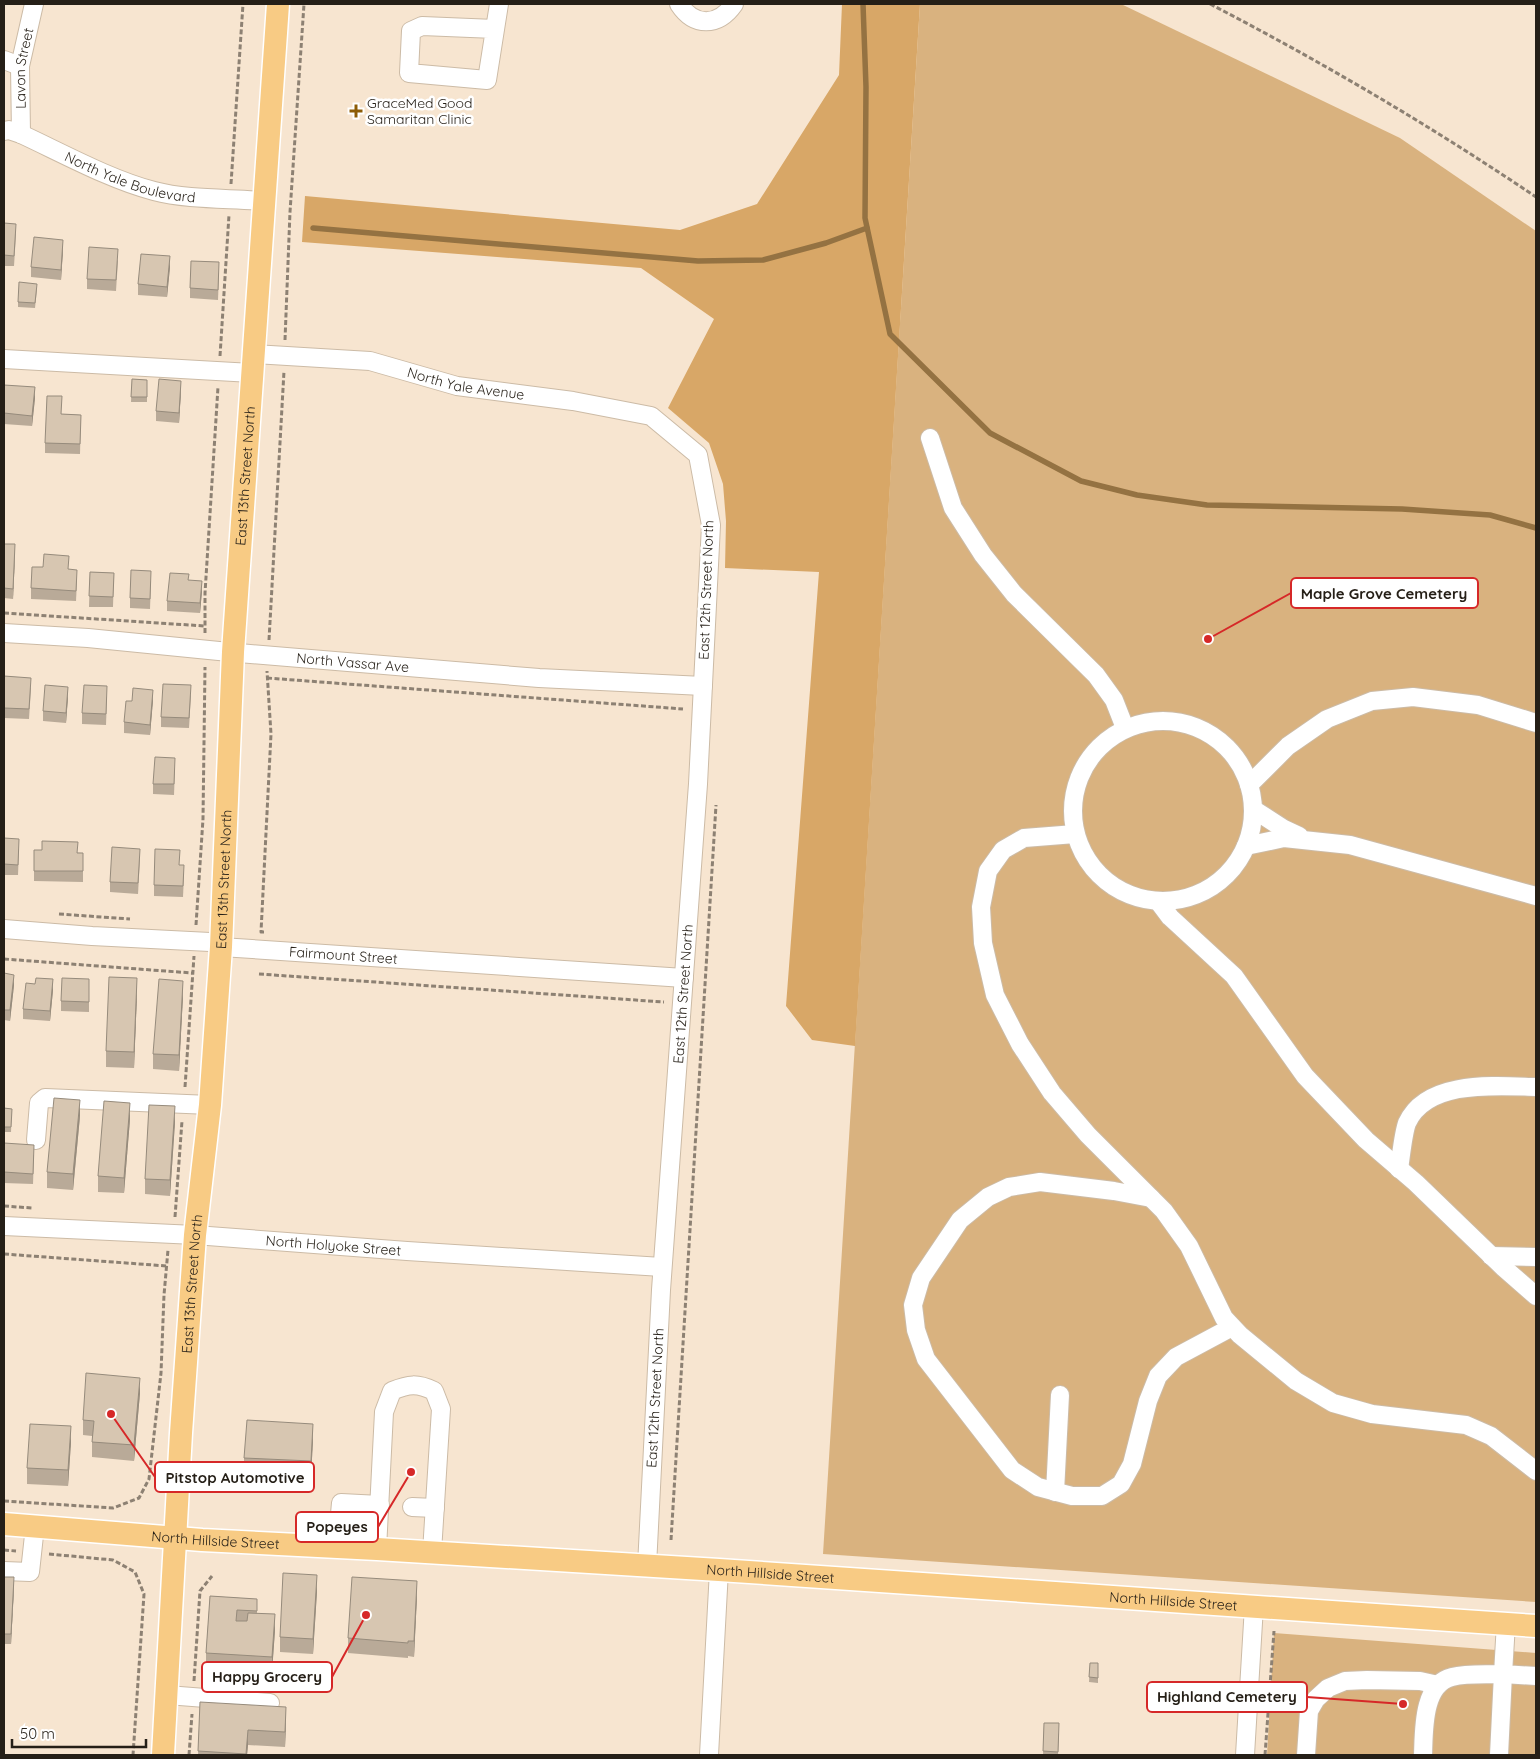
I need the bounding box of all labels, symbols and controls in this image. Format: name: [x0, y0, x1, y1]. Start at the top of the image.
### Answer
street label: Lavon Street: [11, 26, 37, 109]
place label: GraceMed Good Samaritan Clinic: [367, 94, 473, 128]
marker: GraceMed Good Samaritan Clinic: [349, 104, 363, 118]
street label: North Yale Boulevard: [62, 147, 196, 206]
street label: North Yale Avenue: [405, 363, 526, 404]
street label: East 13th Street North: [231, 406, 259, 546]
street label: East 12th Street North: [695, 520, 717, 660]
callout: Maple Grove Cemetery: [1291, 578, 1478, 608]
text: Maple Grove Cemetery: [1301, 584, 1467, 603]
street label: North Vassar Ave: [296, 649, 410, 676]
street label: East 13th Street North: [212, 809, 236, 949]
street label: East 12th Street North: [669, 924, 697, 1064]
street label: Fairmount Street: [288, 943, 398, 968]
street label: East 13th Street North: [178, 1213, 206, 1354]
street label: North Holyoke Street: [265, 1231, 402, 1260]
street label: East 12th Street North: [642, 1328, 668, 1468]
callout: Pitstop Automotive: [155, 1462, 314, 1492]
text: Pitstop Automotive: [165, 1468, 305, 1487]
callout: Popeyes: [296, 1512, 378, 1542]
text: Popeyes: [306, 1517, 368, 1536]
street label: North Hillside Street: [151, 1527, 280, 1553]
street label: North Hillside Street: [706, 1560, 835, 1587]
street label: North Hillside Street: [1109, 1588, 1238, 1615]
callout: Happy Grocery: [202, 1662, 332, 1692]
text: Happy Grocery: [212, 1667, 322, 1686]
callout: Highland Cemetery: [1147, 1682, 1307, 1712]
text: Highland Cemetery: [1157, 1687, 1297, 1706]
scale bar: [12, 1716, 146, 1748]
text: 50 m: [20, 1724, 55, 1743]

